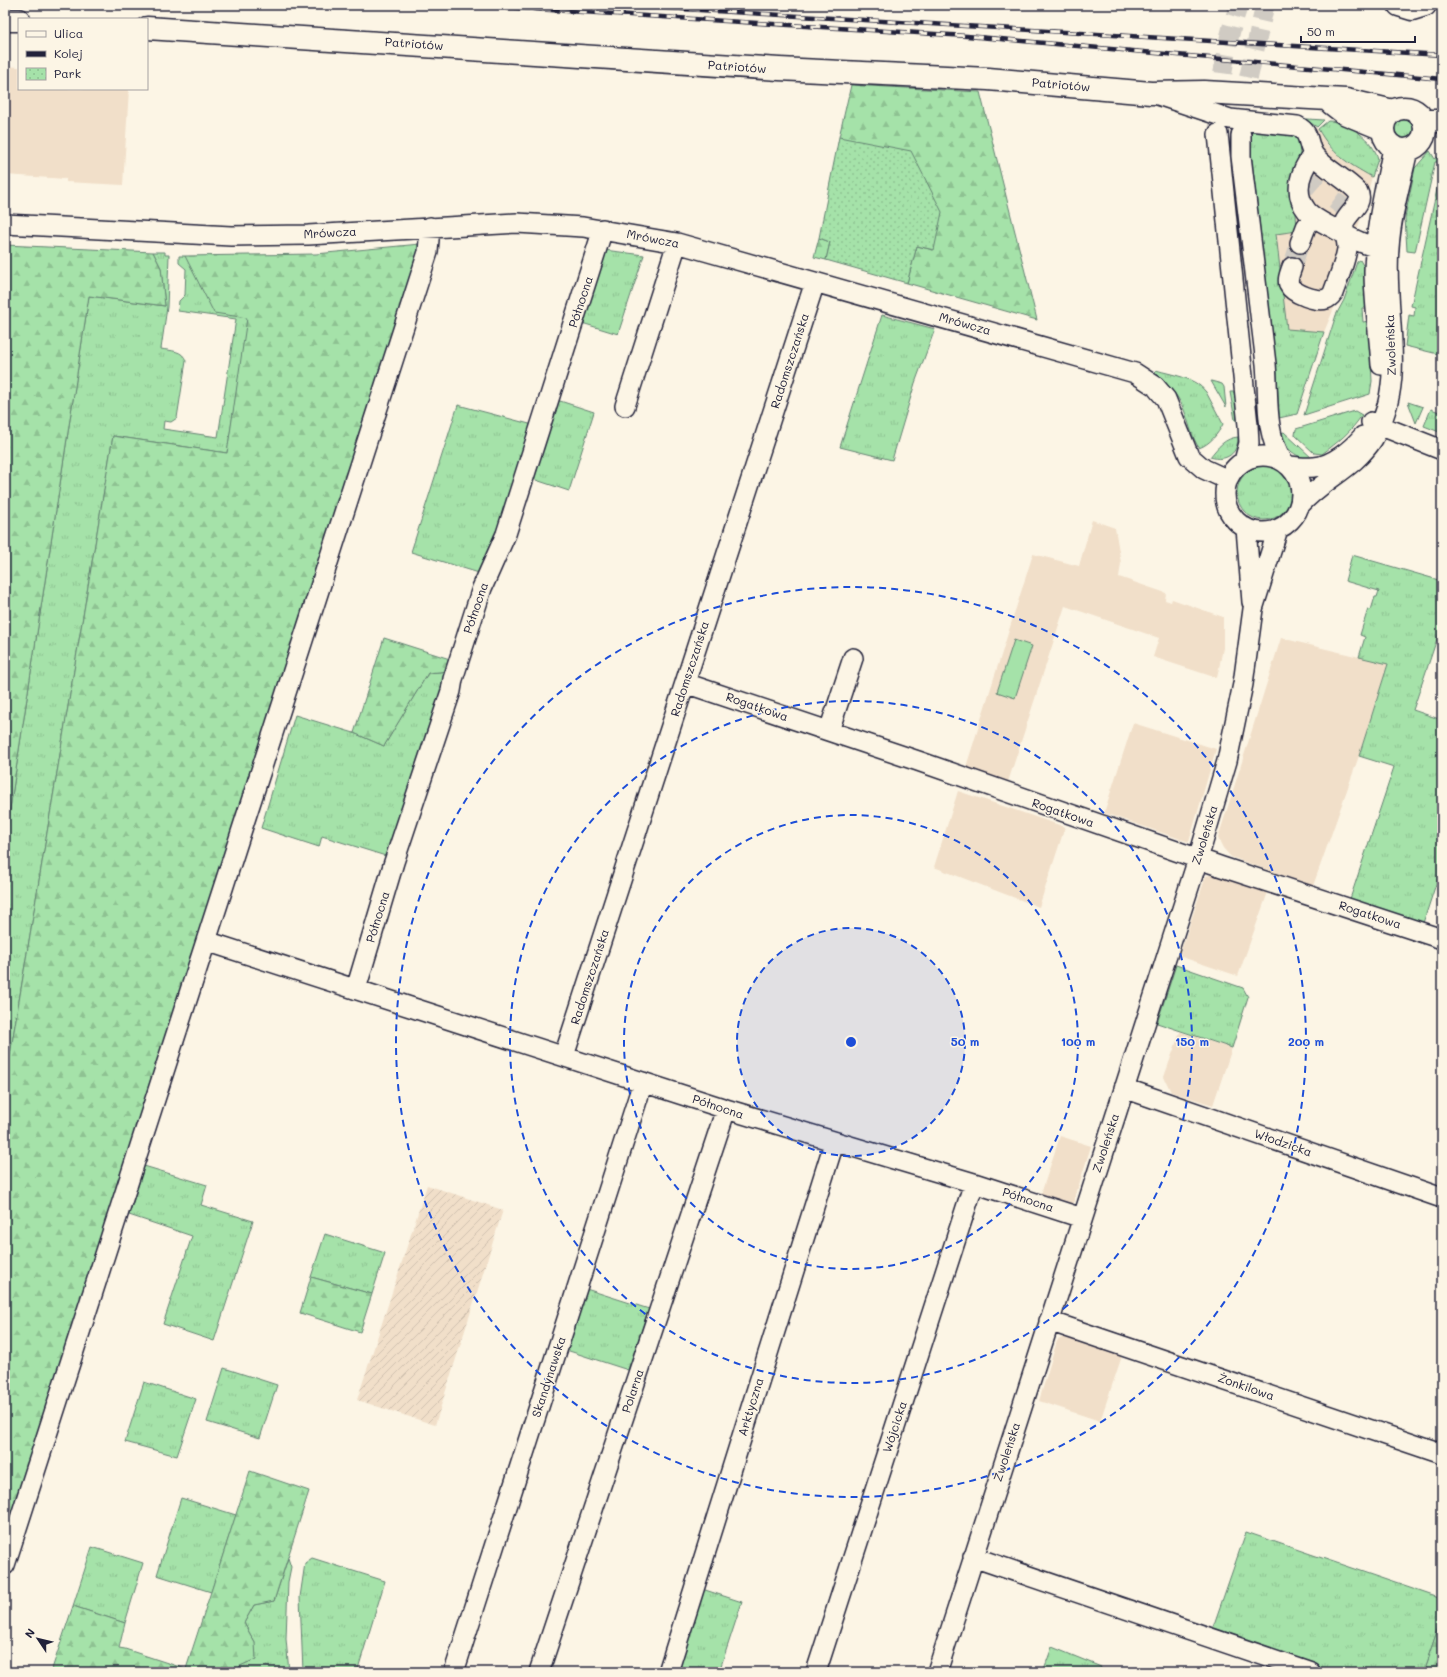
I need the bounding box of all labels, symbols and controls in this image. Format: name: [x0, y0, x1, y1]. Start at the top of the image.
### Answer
legend: [18, 18, 148, 90]
scale bar: [1301, 18, 1415, 44]
text: 50 m: [1307, 23, 1335, 39]
text: Ulica: [54, 25, 83, 41]
street label: Patriotów: [384, 33, 444, 53]
text: Kolej: [54, 45, 83, 61]
street label: Patriotów: [707, 56, 767, 76]
text: Park: [54, 65, 81, 81]
street label: Patriotów: [1031, 73, 1091, 95]
street label: Mrówcza: [303, 223, 357, 241]
street label: Mrówcza: [626, 225, 681, 251]
street label: Północna: [564, 274, 596, 329]
street label: Mrówcza: [937, 308, 993, 338]
street label: Radomszczańska: [766, 311, 812, 410]
street label: Zwoleńska: [1381, 314, 1399, 376]
street label: Północna: [459, 580, 491, 635]
street label: Radomszczańska: [666, 619, 712, 718]
street label: Rogatkowa: [724, 688, 791, 724]
street label: Rogatkowa: [1030, 794, 1097, 830]
street label: Zwoleńska: [1187, 803, 1221, 866]
street label: Północna: [362, 889, 392, 944]
street label: Rogatkowa: [1337, 896, 1404, 932]
street label: Radomszczańska: [566, 927, 612, 1026]
text: 50 m: [951, 1033, 979, 1049]
text: 100 m: [1061, 1033, 1095, 1049]
text: 150 m: [1175, 1033, 1209, 1049]
text: 200 m: [1288, 1033, 1324, 1049]
centre of rings: [844, 1035, 858, 1049]
street label: Północna: [691, 1090, 746, 1122]
street label: Zwoleńska: [1088, 1111, 1122, 1174]
street label: Włodzicka: [1252, 1125, 1314, 1159]
street label: Północna: [1001, 1183, 1056, 1215]
street label: Skandynawska: [527, 1334, 569, 1419]
street label: Polarna: [617, 1367, 647, 1415]
street label: Żonkilowa: [1216, 1369, 1277, 1403]
street label: Arktyczna: [734, 1376, 766, 1438]
street label: Wójcicka: [878, 1399, 910, 1455]
street label: Zwoleńska: [989, 1420, 1023, 1483]
north arrow: [18, 1619, 58, 1659]
text: N: [21, 1625, 38, 1641]

